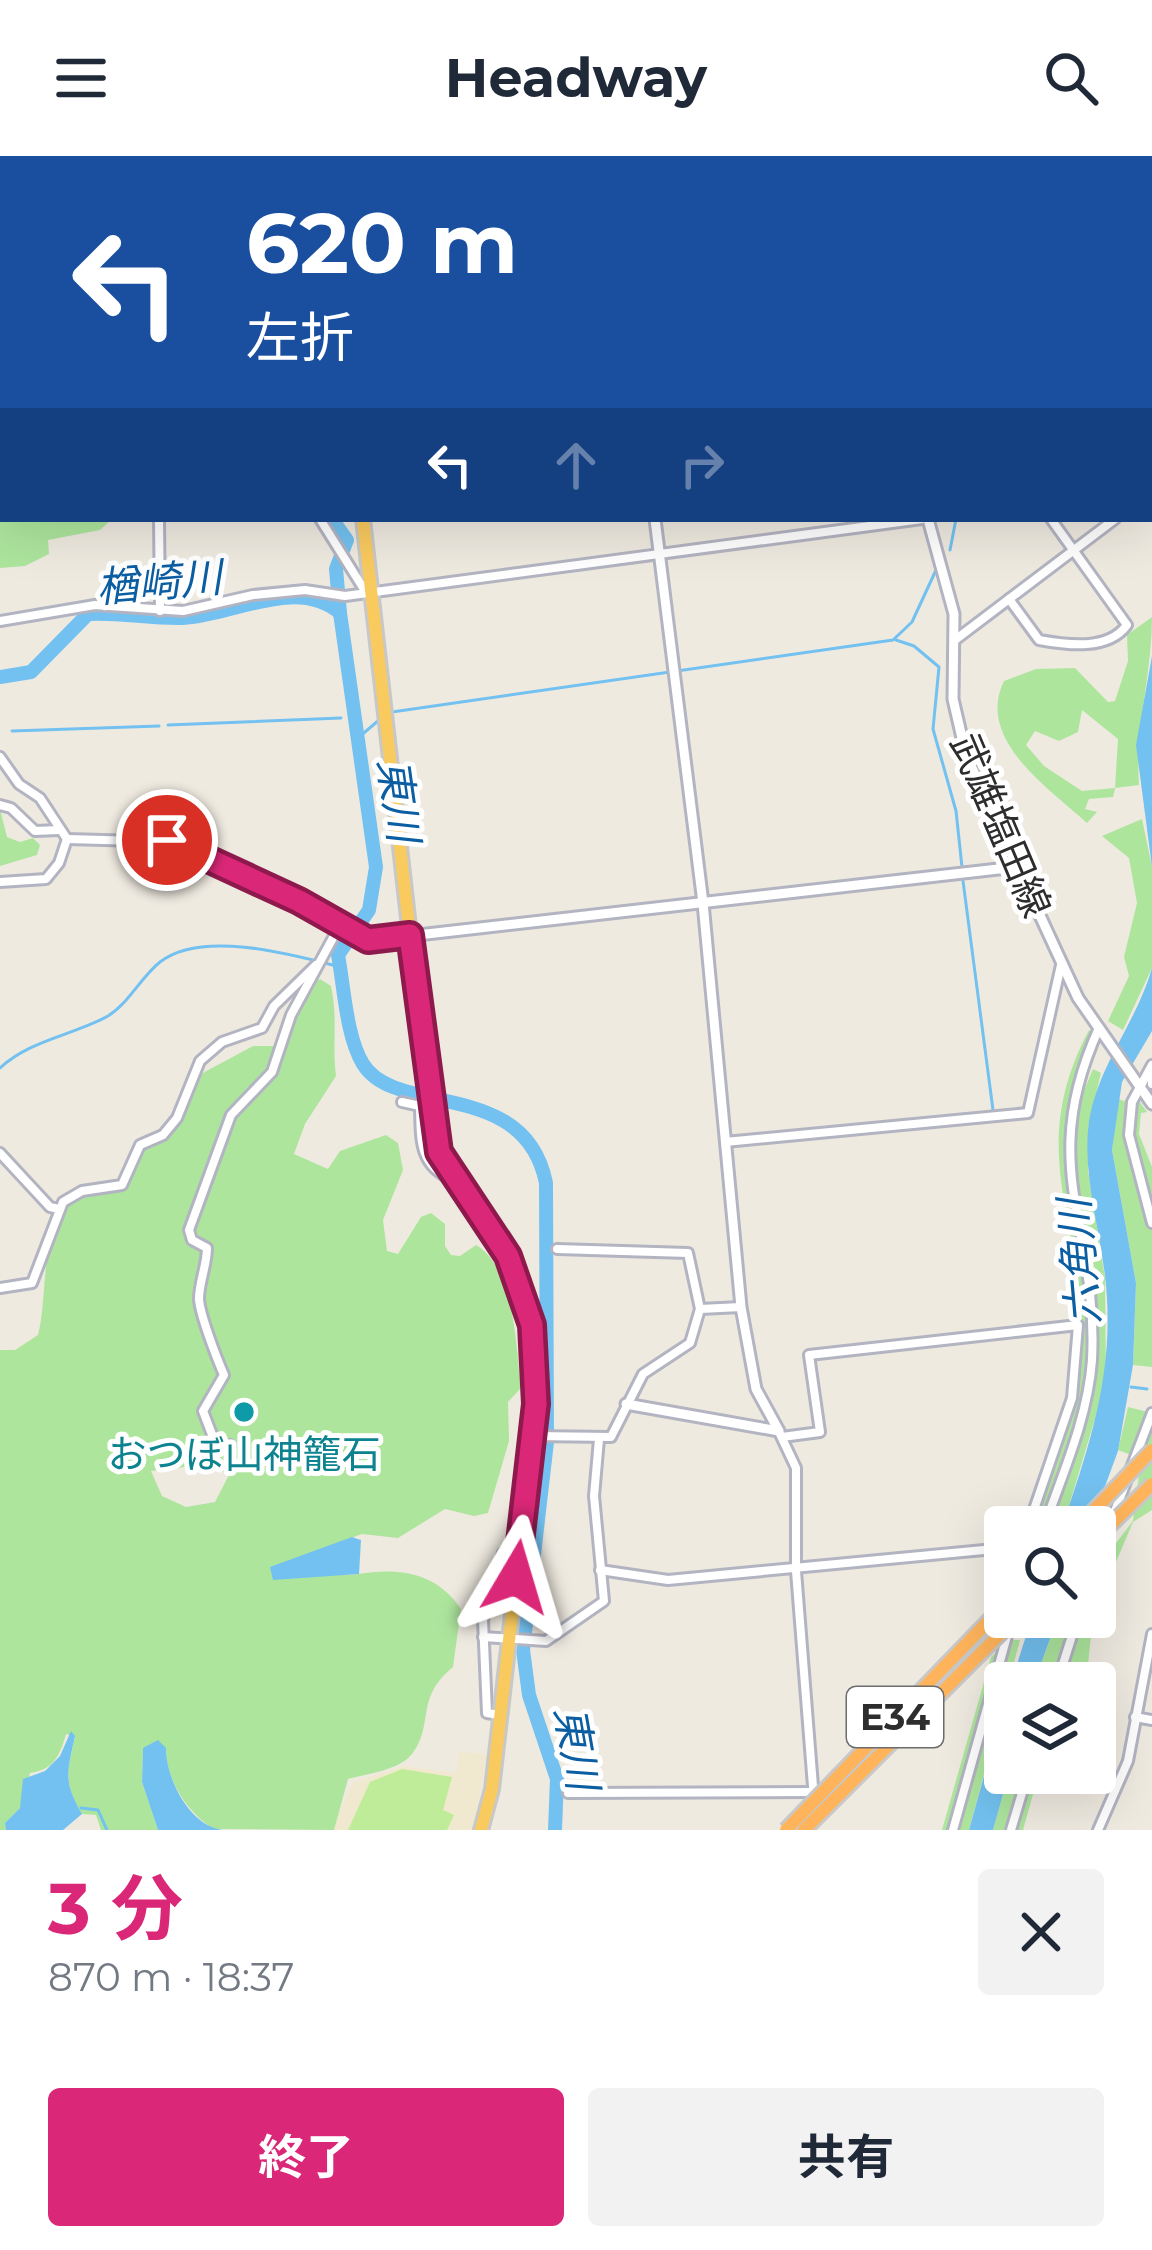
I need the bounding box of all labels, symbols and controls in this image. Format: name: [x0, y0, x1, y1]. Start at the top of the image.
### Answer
icon: menu: [48, 45, 114, 111]
text: Headway: [445, 45, 707, 111]
icon: search: [1038, 45, 1104, 111]
text: 620 m: [246, 192, 518, 294]
icon: left: [48, 204, 204, 360]
text: 左折: [246, 305, 354, 371]
icon: left: [417, 432, 483, 498]
icon: ahead: [543, 432, 609, 498]
icon: right: [669, 432, 735, 498]
water label: 楢崎川: [94, 550, 228, 613]
street label: 武雄塩田線: [941, 726, 1061, 924]
water label: 東川: [367, 755, 431, 849]
pin: [116, 789, 218, 891]
icon: arrive: [134, 807, 200, 873]
water label: 六角川: [1047, 1193, 1110, 1327]
marker: おつぼ山神籠石: [231, 1399, 257, 1425]
place label: おつぼ山神籠石: [107, 1430, 381, 1478]
map controls: [984, 1506, 1116, 1794]
button: search: [984, 1506, 1116, 1638]
position arrow: [453, 1514, 579, 1640]
button: layers: [984, 1662, 1116, 1794]
road number: E34: [847, 1687, 943, 1747]
water label: 東川: [544, 1702, 611, 1798]
text: 3 分: [48, 1864, 183, 1952]
button: close: [978, 1869, 1104, 1995]
text: 870 m · 18:37: [48, 1953, 294, 2001]
button: 終了: [48, 2088, 564, 2226]
button: 共有: [588, 2088, 1104, 2226]

